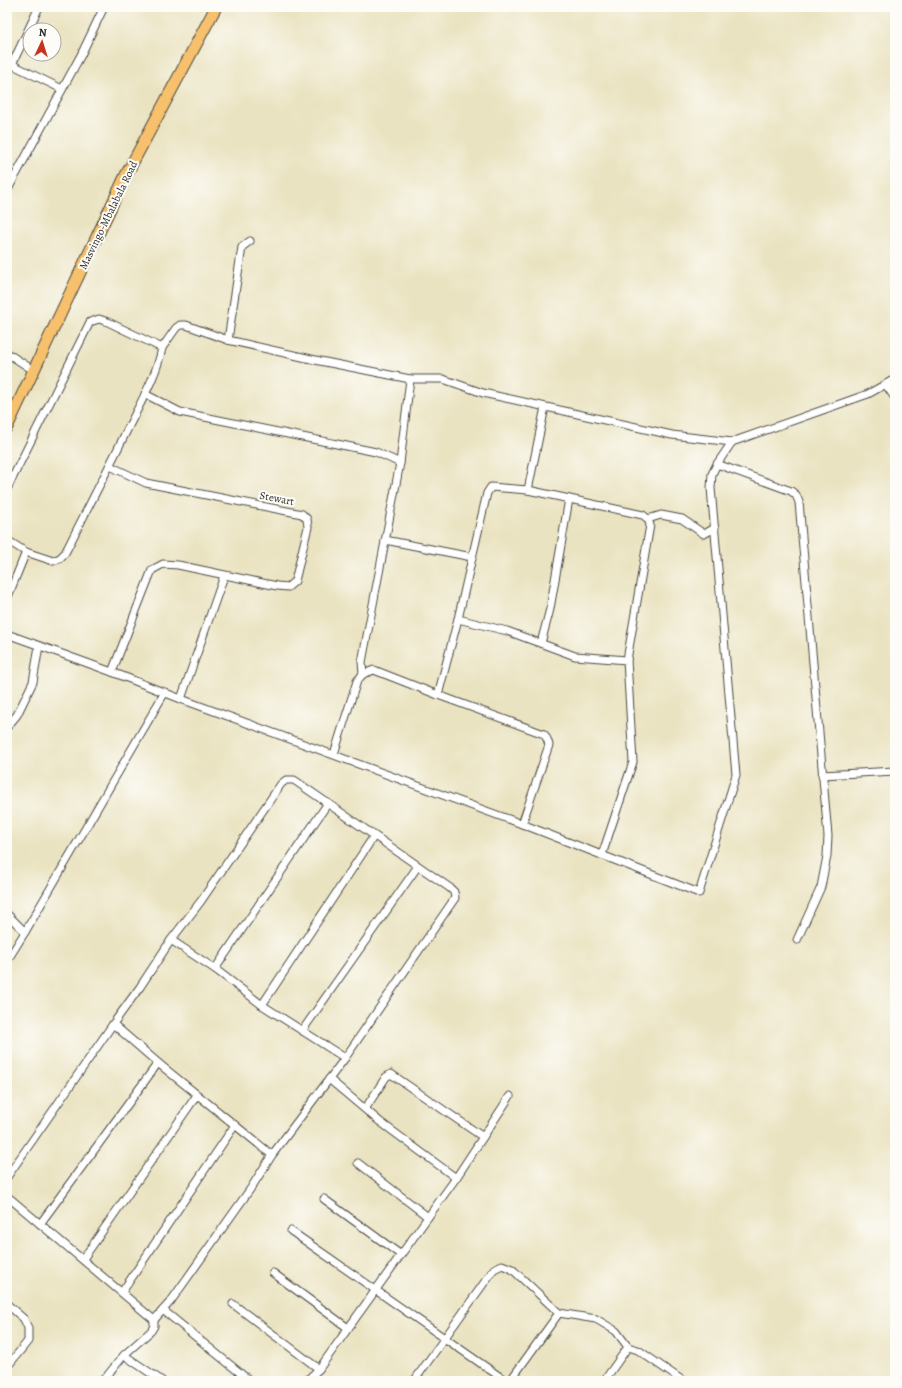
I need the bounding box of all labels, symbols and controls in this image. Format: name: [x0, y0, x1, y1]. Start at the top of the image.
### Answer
north arrow: [22, 22, 62, 62]
text: N: [38, 25, 47, 40]
street label: Masvingo-Mbalabala Road: [76, 158, 141, 272]
street label: Stewart: [258, 488, 296, 509]

